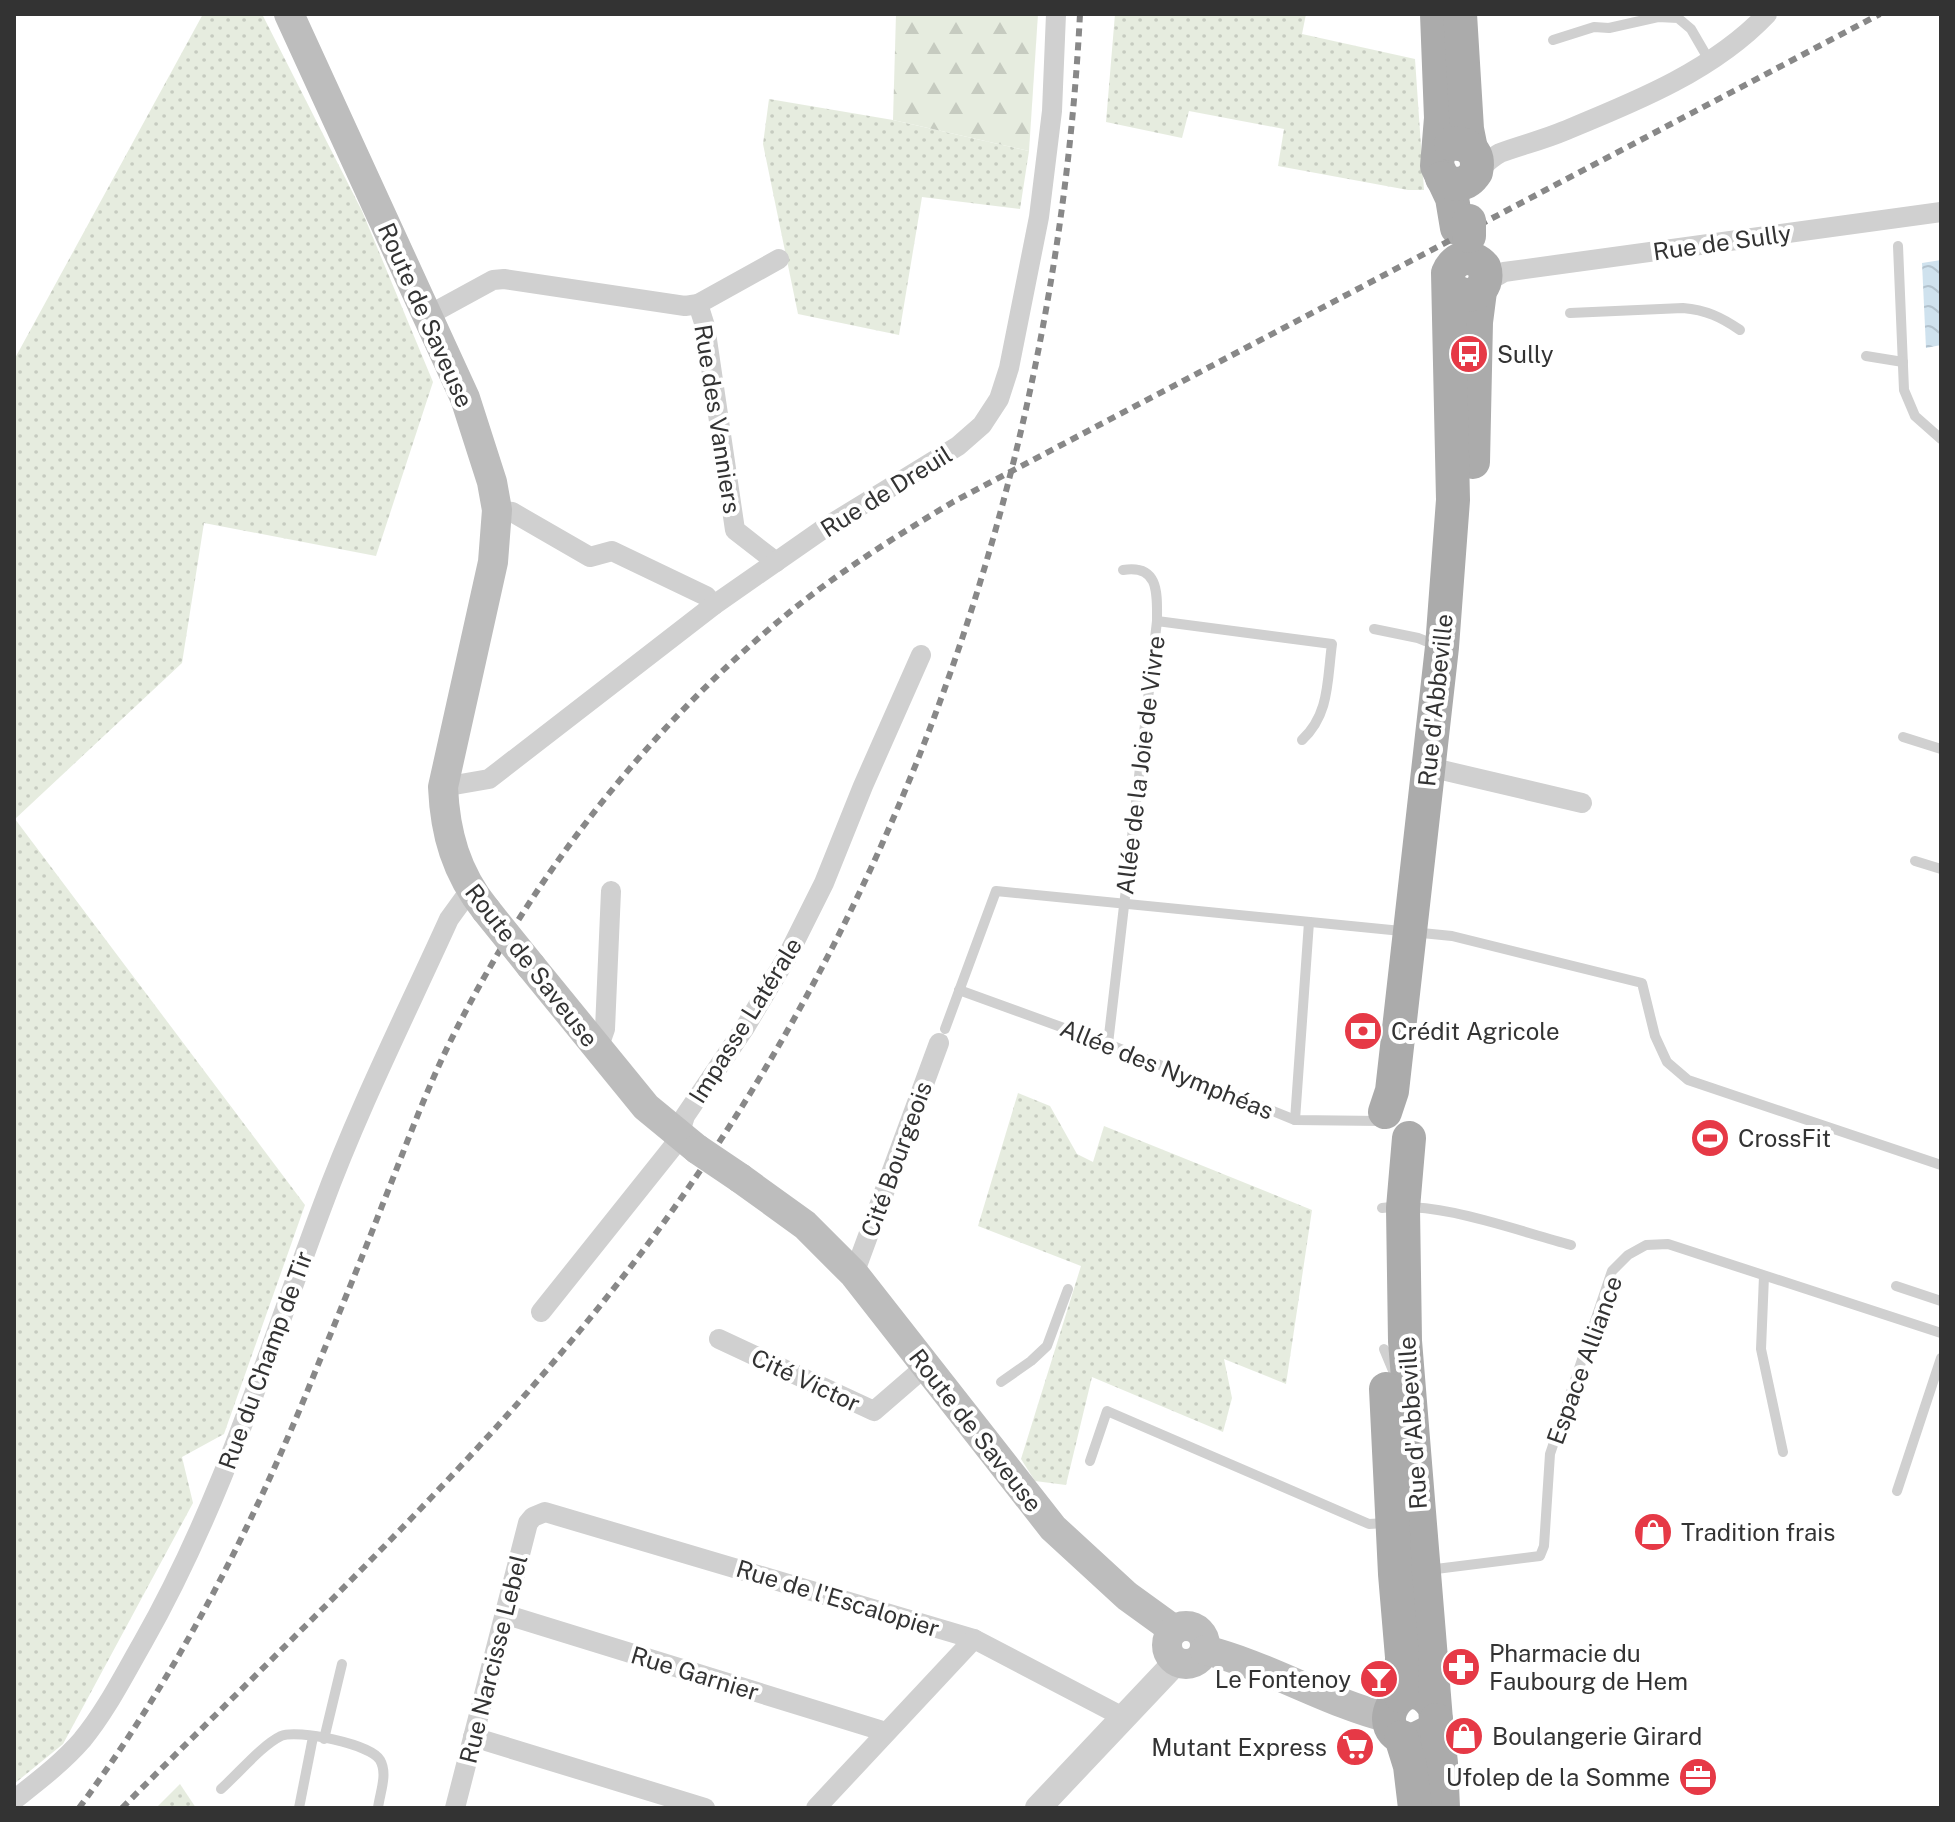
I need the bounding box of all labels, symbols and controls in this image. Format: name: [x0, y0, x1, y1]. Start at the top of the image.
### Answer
street label: Route de Saveuse: [373, 218, 479, 412]
street label: Rue de Sully: [1651, 218, 1793, 266]
street label: Rue des Vanniers: [689, 322, 747, 516]
bus stop icon: Sully: [1448, 333, 1490, 375]
place label: Sully: [1497, 340, 1554, 368]
street label: Rue de Dreuil: [815, 440, 957, 542]
street label: Rue d'Abbeville: [1412, 612, 1458, 788]
street label: Allée de la Joie de Vivre: [1110, 634, 1170, 896]
street label: Route de Saveuse: [460, 878, 604, 1052]
street label: Impasse Latérale: [683, 932, 807, 1108]
bank icon: Crédit Agricole: [1342, 1010, 1384, 1052]
street label: Allée des Nymphéas: [1056, 1013, 1278, 1125]
place label: Crédit Agricole: [1391, 1017, 1560, 1045]
street label: Cité Bourgeois: [855, 1077, 937, 1241]
sports icon: CrossFit: [1689, 1117, 1731, 1159]
place label: CrossFit: [1738, 1124, 1831, 1152]
street label: Rue du Champ de Tir: [212, 1247, 318, 1473]
street label: Espace Alliance: [1541, 1272, 1627, 1448]
street label: Rue d'Abbeville: [1392, 1336, 1432, 1510]
street label: Cité Victor: [747, 1343, 865, 1417]
street label: Route de Saveuse: [904, 1343, 1048, 1517]
shop icon: Tradition frais: [1632, 1511, 1674, 1553]
place label: Tradition frais: [1681, 1518, 1835, 1546]
street label: Rue Narcisse Lebel: [454, 1552, 532, 1766]
street label: Rue de l'Escalopier: [733, 1554, 943, 1642]
place label: Pharmacie du Faubourg de Hem: [1489, 1639, 1688, 1695]
street label: Rue Garnier: [628, 1640, 762, 1706]
pharmacy icon: Pharmacie du Faubourg de Hem: [1440, 1646, 1482, 1688]
bar icon: Le Fontenoy: [1358, 1658, 1400, 1700]
place label: Le Fontenoy: [1215, 1665, 1351, 1693]
shop icon: Boulangerie Girard: [1443, 1715, 1485, 1757]
place label: Boulangerie Girard: [1492, 1722, 1702, 1750]
supermarket icon: Mutant Express: [1334, 1726, 1376, 1768]
place label: Mutant Express: [1151, 1733, 1327, 1761]
office icon: Ufolep de la Somme: [1677, 1756, 1719, 1798]
place label: Ufolep de la Somme: [1446, 1763, 1670, 1791]

